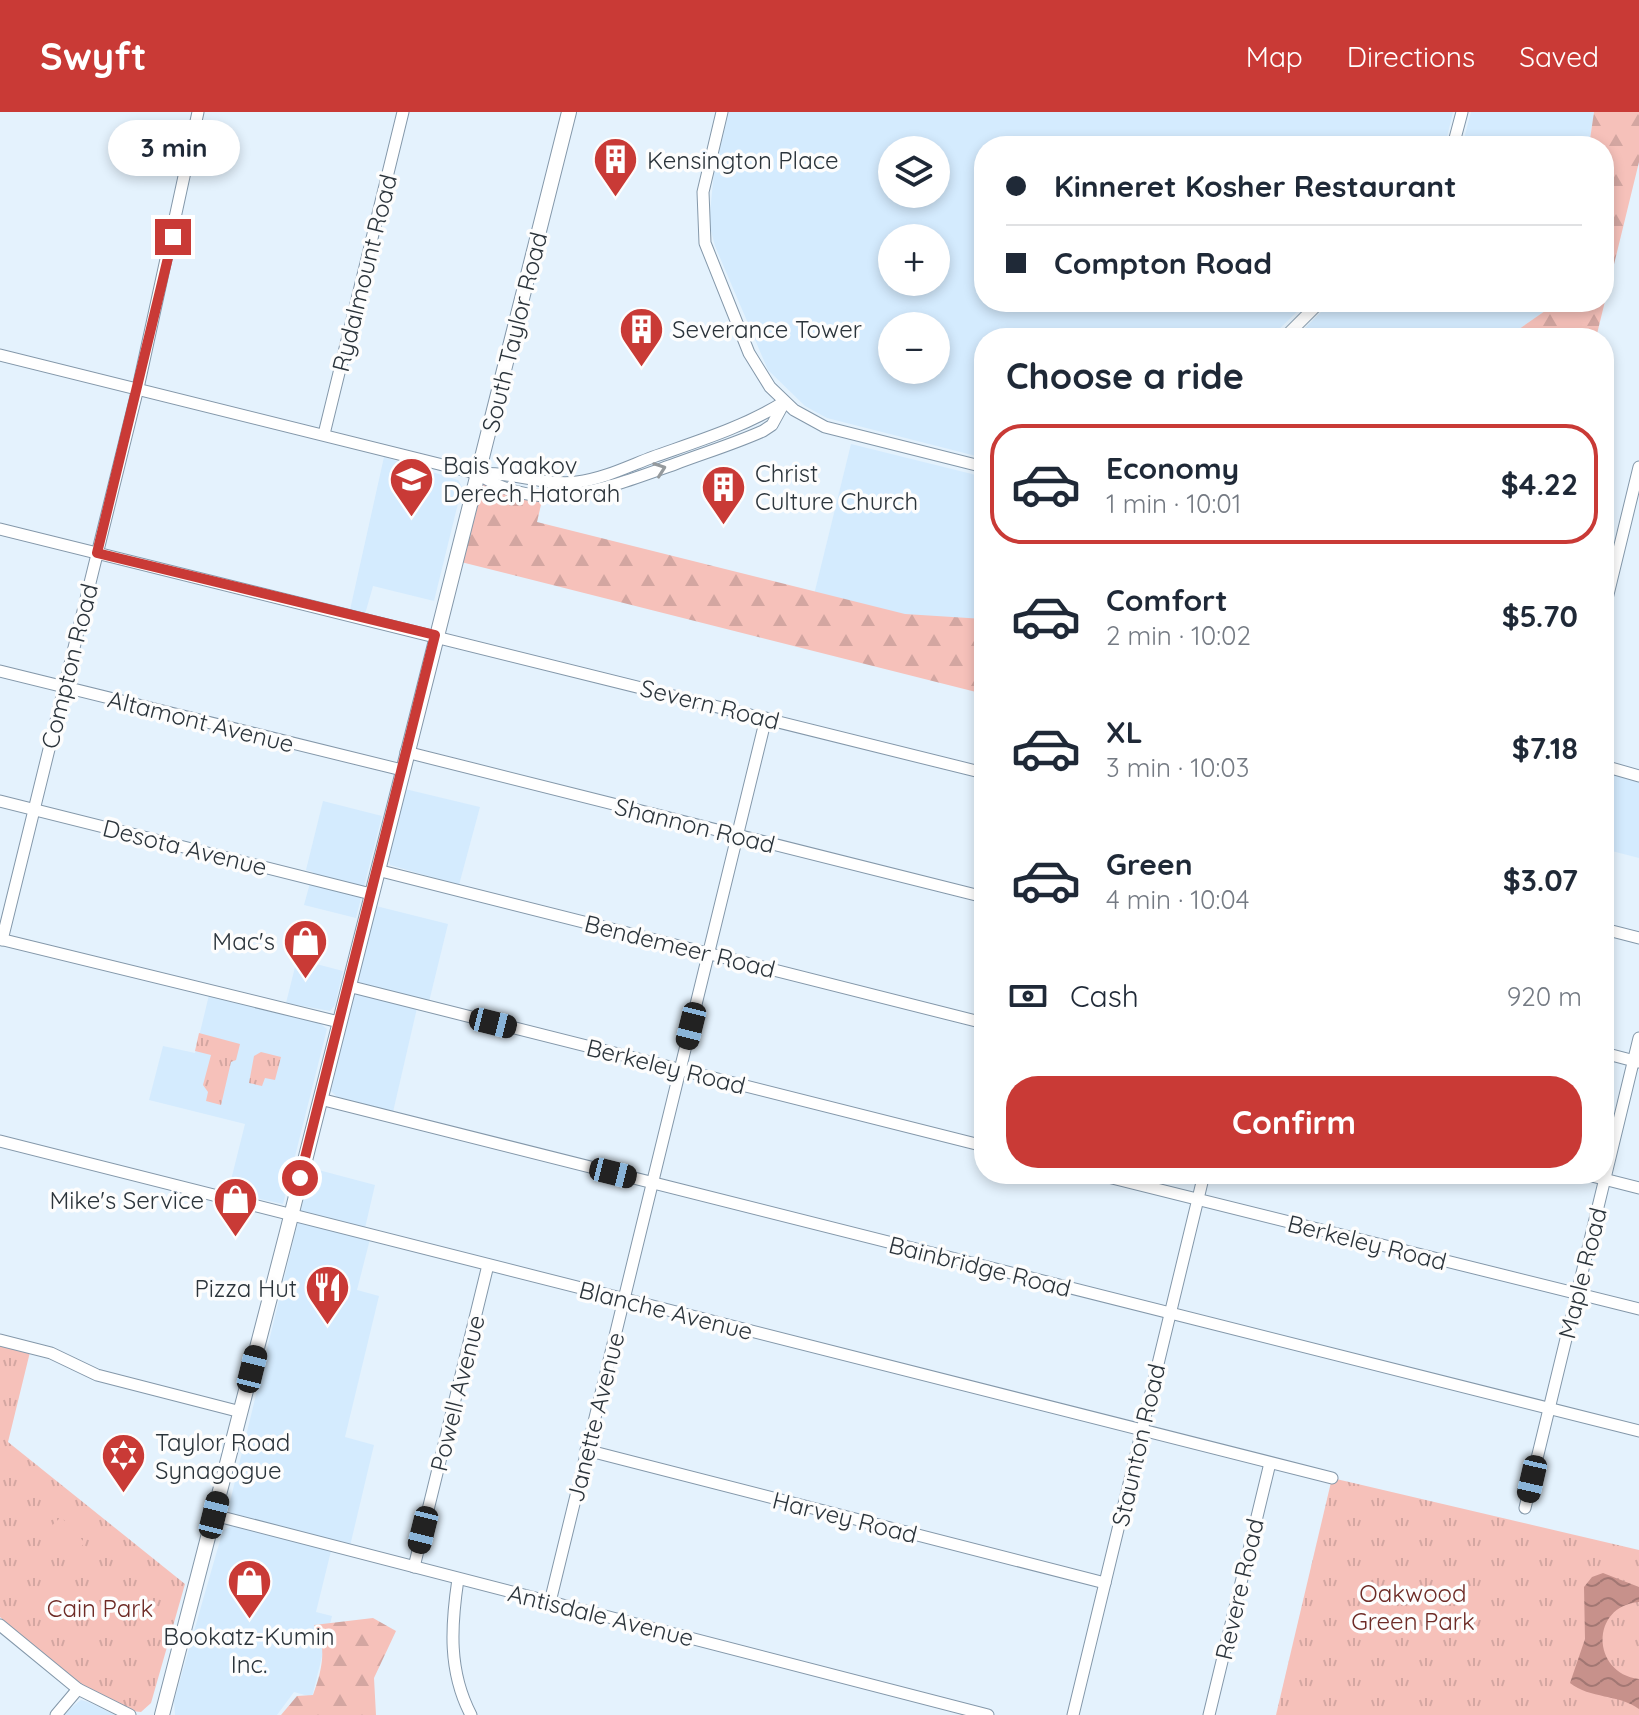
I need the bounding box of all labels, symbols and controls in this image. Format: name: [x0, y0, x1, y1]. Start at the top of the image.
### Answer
text: Swyft: [40, 32, 146, 80]
text: Map: [1246, 39, 1303, 74]
text: Directions: [1347, 39, 1475, 74]
text: Saved: [1519, 39, 1599, 74]
callout: 3 min: [107, 121, 239, 177]
text: 3 min: [141, 131, 207, 164]
building icon: Kensington Place: [592, 136, 640, 199]
map controls: [878, 136, 950, 384]
button: layers: [878, 136, 950, 208]
place label: Kensington Place: [647, 145, 839, 175]
text: Kinneret Kosher Restaurant: [1054, 167, 1457, 205]
street label: Rydalmount Road: [325, 171, 403, 375]
route end: [155, 219, 191, 255]
button: +: [878, 224, 950, 296]
street label: South Taylor Road: [475, 229, 553, 435]
text: Compton Road: [1054, 244, 1272, 282]
building icon: Severance Tower: [617, 305, 665, 368]
button: −: [878, 312, 950, 384]
place label: Severance Tower: [672, 314, 862, 344]
text: Choose a ride: [1006, 353, 1244, 398]
icon: car: [1010, 448, 1082, 520]
text: Economy: [1106, 449, 1239, 487]
place label: Bais Yaakov Derech Hatorah: [443, 450, 620, 508]
school or university icon: Bais Yaakov Derech Hatorah: [388, 455, 436, 518]
place label: Christ Culture Church: [755, 458, 918, 516]
one-way arrow: [653, 462, 667, 479]
building icon: Christ Culture Church: [700, 463, 748, 526]
text: $4.22: [1501, 465, 1578, 503]
text: 1 min · 10:01: [1106, 487, 1241, 520]
street label: Compton Road: [34, 580, 104, 752]
icon: car: [1010, 580, 1082, 652]
text: Comfort: [1106, 581, 1227, 619]
text: $5.70: [1502, 597, 1578, 635]
text: 2 min · 10:02: [1106, 619, 1251, 652]
street label: Severn Road: [637, 672, 783, 736]
street label: Altamont Avenue: [105, 683, 297, 759]
icon: car: [1010, 712, 1082, 784]
text: XL: [1106, 713, 1143, 751]
text: $7.18: [1512, 729, 1578, 767]
text: 3 min · 10:03: [1106, 751, 1249, 784]
street label: Shannon Road: [612, 791, 778, 859]
street label: Desota Avenue: [100, 812, 270, 882]
icon: car: [1010, 844, 1082, 916]
text: Green: [1106, 845, 1193, 883]
text: $3.07: [1503, 861, 1578, 899]
text: 4 min · 10:04: [1106, 883, 1250, 916]
street label: Bendemeer Road: [582, 908, 778, 984]
shop icon: Mac's: [282, 917, 330, 980]
place label: Mac's: [212, 926, 275, 956]
icon: cash: [1006, 974, 1050, 1018]
text: Cash: [1070, 977, 1139, 1015]
text: 920 m: [1507, 980, 1582, 1013]
car: [674, 1000, 708, 1052]
car: [467, 1006, 519, 1040]
street label: Berkeley Road: [583, 1032, 749, 1100]
button: Confirm: [1006, 1076, 1582, 1168]
car: [587, 1156, 639, 1190]
route start: [282, 1160, 318, 1196]
shop icon: Mike's Service: [211, 1176, 259, 1239]
place label: Mike's Service: [49, 1185, 204, 1215]
street label: Maple Road: [1551, 1204, 1613, 1342]
street label: Berkeley Road: [1284, 1208, 1450, 1276]
street label: Bainbridge Road: [886, 1229, 1074, 1303]
restaurant icon: Pizza Hut: [304, 1264, 352, 1327]
place label: Pizza Hut: [194, 1273, 297, 1303]
street label: Blanche Avenue: [576, 1274, 756, 1346]
street label: Powell Avenue: [423, 1312, 491, 1474]
street label: Janette Avenue: [559, 1329, 631, 1505]
car: [235, 1343, 269, 1395]
street label: Staunton Road: [1105, 1361, 1171, 1529]
place label: Taylor Road Synagogue: [155, 1427, 290, 1485]
synagogue icon: Taylor Road Synagogue: [100, 1432, 148, 1495]
car: [1515, 1453, 1549, 1505]
street label: Harvey Road: [770, 1485, 920, 1549]
car: [197, 1489, 231, 1541]
car: [406, 1504, 440, 1556]
street label: Revere Road: [1208, 1516, 1270, 1662]
shop icon: Bookatz-Kumin Inc.: [225, 1558, 273, 1621]
street label: Antisdale Avenue: [505, 1577, 697, 1653]
park label: Oakwood Green Park: [1351, 1578, 1475, 1636]
park label: Cain Park: [47, 1593, 153, 1623]
place label: Bookatz-Kumin Inc.: [163, 1621, 335, 1679]

